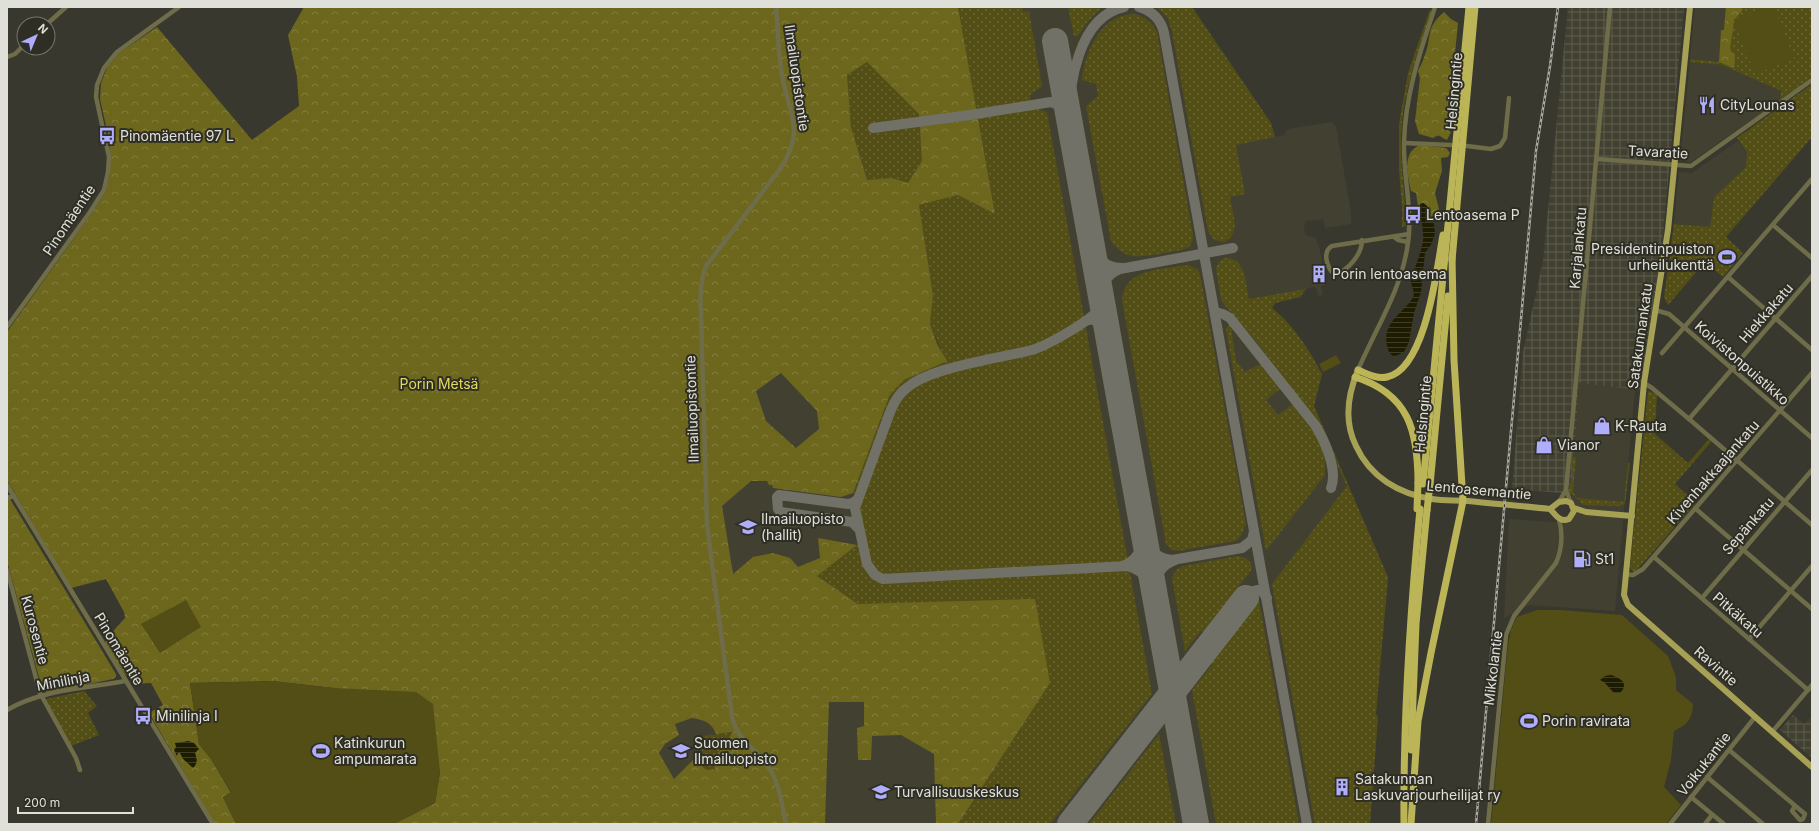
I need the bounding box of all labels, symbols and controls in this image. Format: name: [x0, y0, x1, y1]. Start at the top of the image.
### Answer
north arrow: [16, 16, 56, 56]
text: N: [35, 21, 51, 37]
street label: Ilmailuopistontie: [782, 24, 813, 132]
street label: Helsingintie: [1442, 52, 1465, 130]
restaurant icon: CityLounas: [1697, 95, 1717, 115]
place label: CityLounas: [1720, 96, 1795, 113]
bus stop icon: Pinomäentie 97 L: [97, 126, 117, 146]
place label: Pinomäentie 97 L: [120, 127, 234, 144]
street label: Tavaratie: [1627, 141, 1689, 162]
street label: Pinomäentie: [39, 181, 98, 258]
bus stop icon: Lentoasema P: [1403, 205, 1423, 225]
place label: Lentoasema P: [1426, 206, 1520, 223]
street label: Karjalankatu: [1565, 206, 1590, 290]
place label: Presidentinpuiston urheilukenttä: [1591, 240, 1714, 273]
sports icon: Presidentinpuiston urheilukenttä: [1717, 247, 1737, 267]
building icon: Porin lentoasema: [1309, 264, 1329, 284]
place label: Porin lentoasema: [1332, 265, 1447, 282]
street label: Hiekkakatu: [1735, 279, 1796, 346]
street label: Satakunnankatu: [1624, 282, 1655, 390]
street label: Koivistonpuistikko: [1692, 317, 1793, 408]
street label: Ilmailuopistontie: [681, 355, 702, 463]
park label: Porin Metsä: [400, 375, 478, 392]
street label: Helsingintie: [1411, 375, 1434, 453]
shop icon: K-Rauta: [1592, 416, 1612, 436]
street label: Kivenhakkaajankatu: [1663, 416, 1762, 527]
place label: K-Rauta: [1615, 417, 1667, 434]
shop icon: Vianor: [1534, 435, 1554, 455]
place label: Vianor: [1557, 436, 1600, 453]
street label: Lentoasemantie: [1426, 476, 1532, 503]
street label: Sepänkatu: [1718, 494, 1777, 558]
place label: Ilmailuopisto (hallit): [761, 510, 844, 543]
school or university icon: Ilmailuopisto (hallit): [738, 517, 758, 537]
fuel station icon: St1: [1572, 549, 1592, 569]
place label: St1: [1595, 550, 1614, 567]
street label: Pitkäkatu: [1710, 588, 1767, 641]
street label: Kurosentie: [18, 594, 53, 666]
street label: Pinomäentie: [91, 609, 148, 688]
street label: Mikkolantie: [1479, 630, 1506, 706]
street label: Ravintie: [1691, 642, 1742, 689]
street label: Minilinja: [35, 667, 91, 694]
bus stop icon: Minilinja I: [133, 706, 153, 726]
place label: Minilinja I: [156, 707, 218, 724]
sports icon: Porin ravirata: [1519, 711, 1539, 731]
place label: Porin ravirata: [1542, 712, 1630, 729]
street label: Voikukantie: [1673, 728, 1734, 799]
place label: Katinkurun ampumarata: [334, 734, 417, 767]
place label: Suomen Ilmailuopisto: [694, 734, 777, 767]
sports icon: Katinkurun ampumarata: [311, 741, 331, 761]
school or university icon: Suomen Ilmailuopisto: [671, 741, 691, 761]
place label: Satakunnan Laskuvarjourheilijat ry: [1355, 770, 1501, 803]
building icon: Satakunnan Laskuvarjourheilijat ry: [1332, 777, 1352, 797]
school or university icon: Turvallisuuskeskus: [871, 782, 891, 802]
place label: Turvallisuuskeskus: [894, 783, 1019, 800]
scale bar: [18, 789, 133, 815]
text: 200 m: [24, 795, 60, 810]

